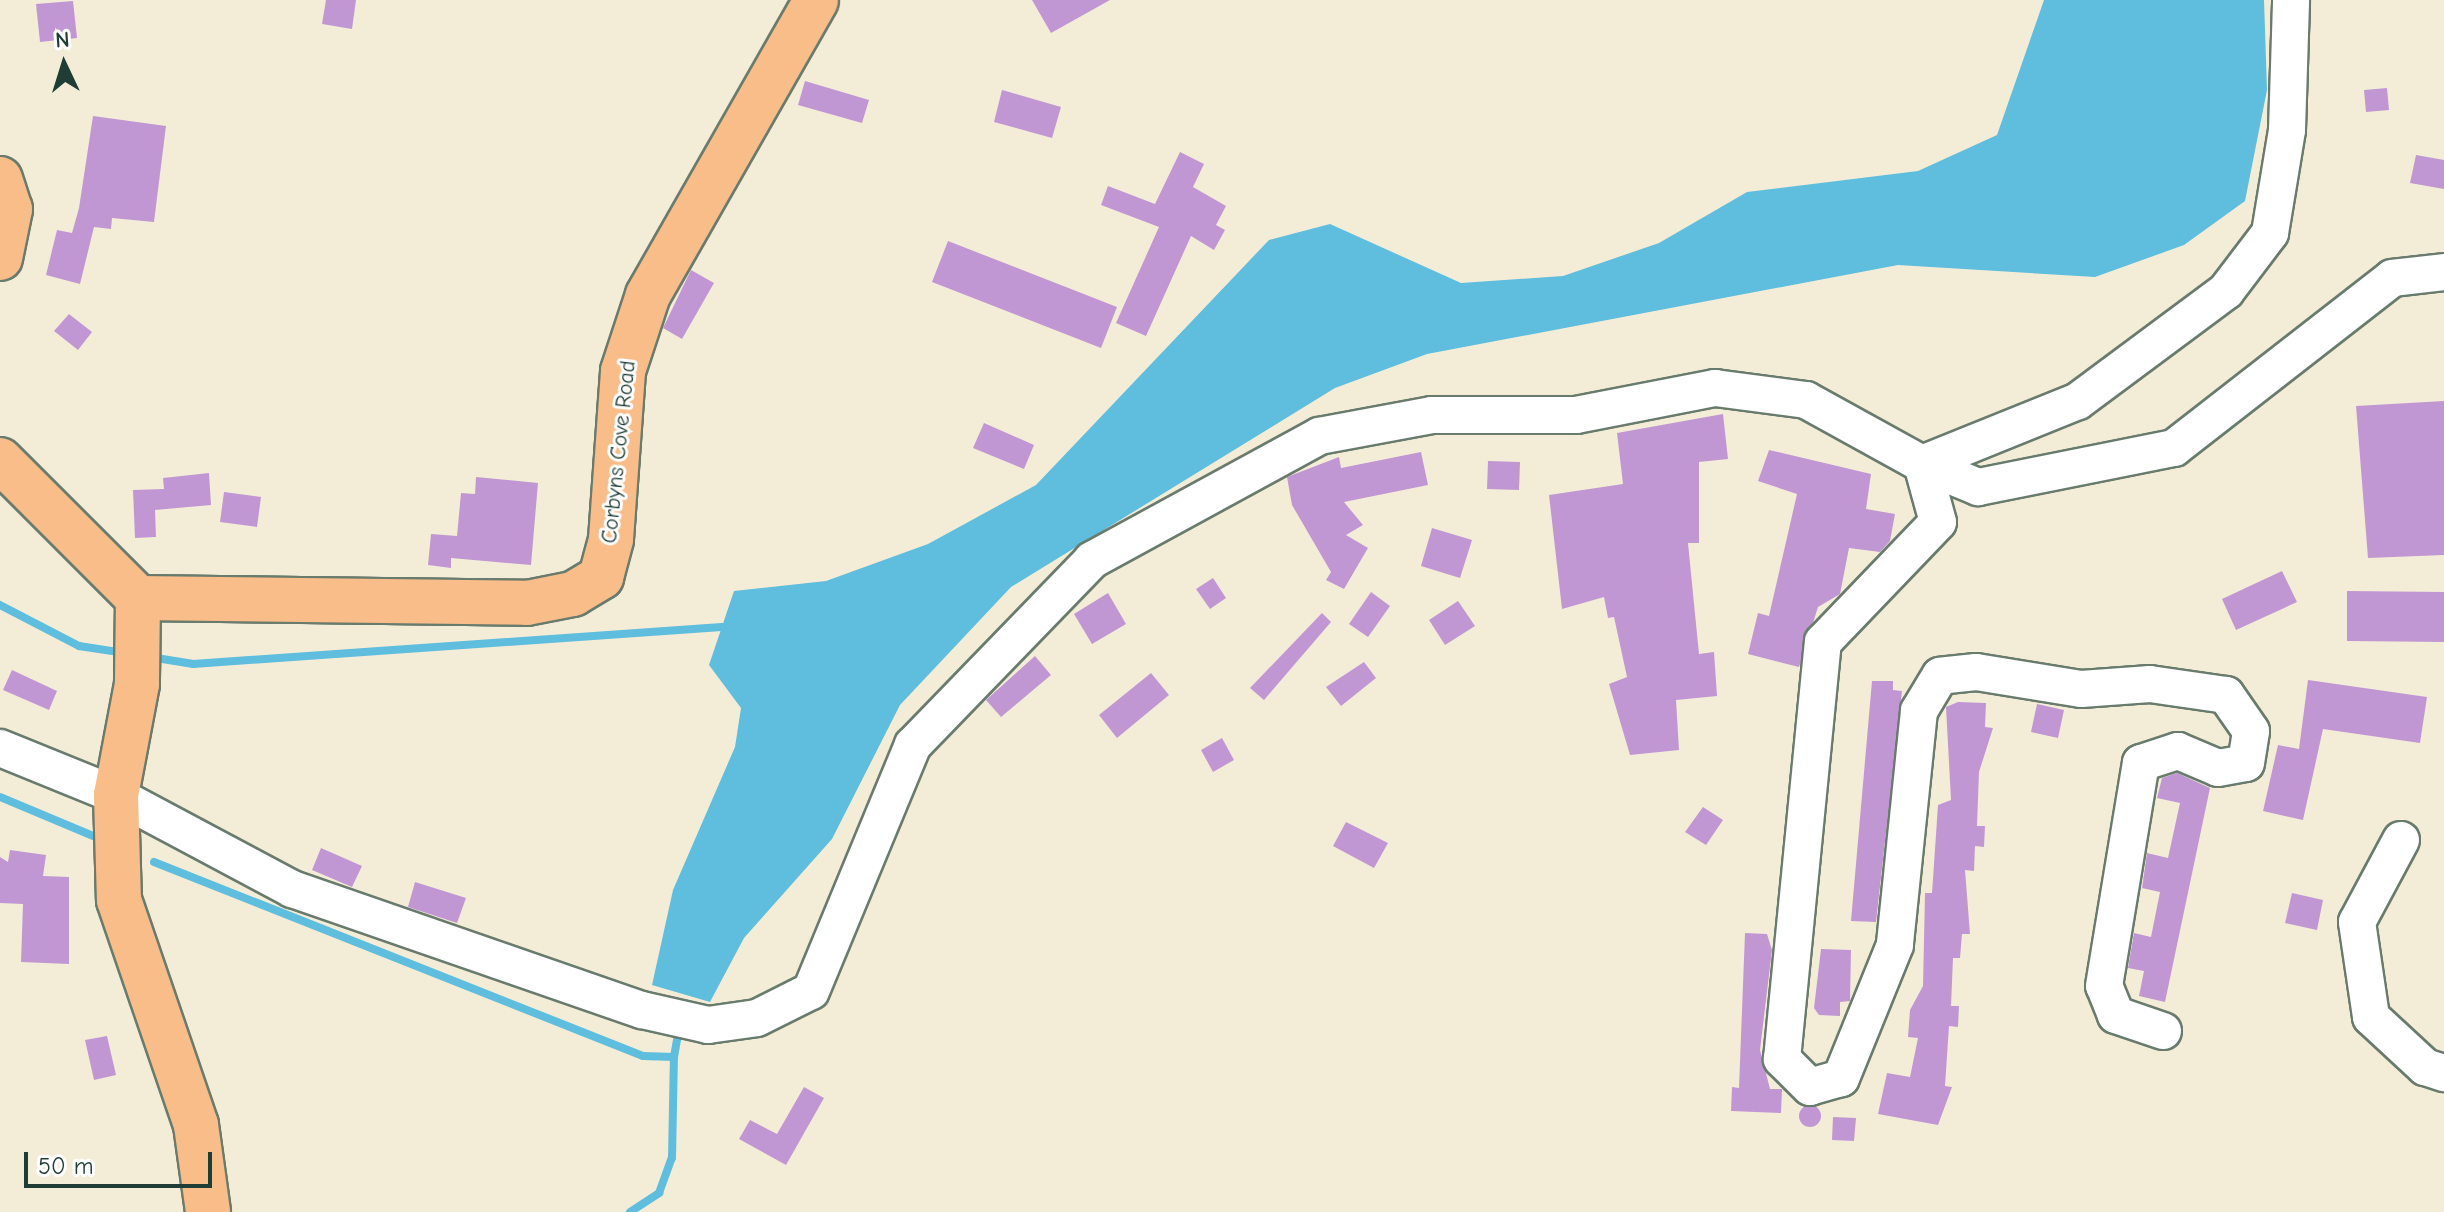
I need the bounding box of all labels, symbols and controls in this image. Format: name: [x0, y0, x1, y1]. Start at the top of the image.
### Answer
north arrow: [24, 24, 104, 104]
text: N: [54, 27, 70, 54]
street label: Corbyns Cove Road: [596, 359, 642, 545]
scale bar: [28, 1136, 216, 1186]
text: 50 m: [38, 1152, 94, 1180]

